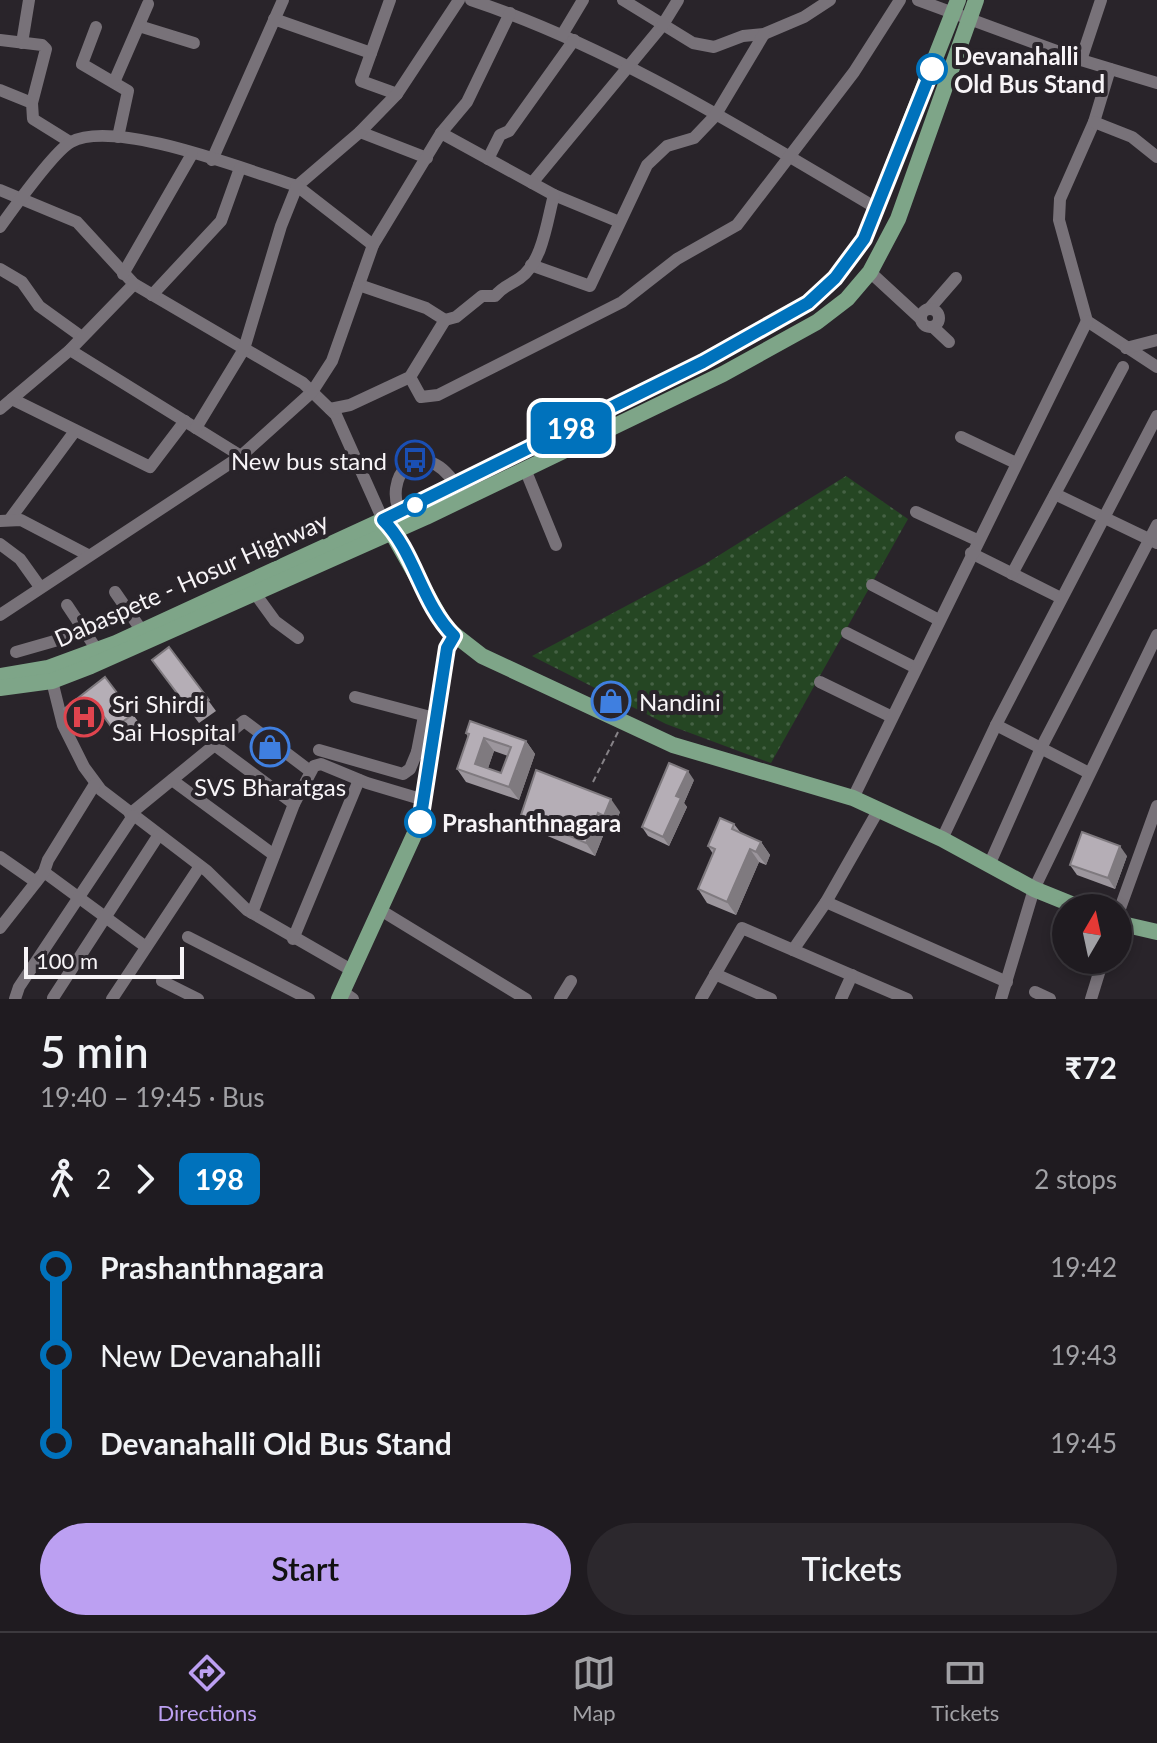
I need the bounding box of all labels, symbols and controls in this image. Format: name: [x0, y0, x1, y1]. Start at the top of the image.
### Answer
place label: Devanahalli Old Bus Stand: [954, 41, 1105, 98]
marker: Devanahalli Old Bus Stand: [917, 54, 947, 84]
line badge: 198: [525, 402, 617, 454]
text: 198: [547, 411, 595, 445]
bus stop icon: New bus stand: [394, 439, 436, 481]
place label: New bus stand: [231, 446, 387, 475]
unlabelled marker: [404, 494, 426, 516]
street label: Dabaspete - Hosur Highway: [50, 505, 333, 652]
shop icon: Nandini: [590, 680, 632, 722]
place label: Nandini: [639, 687, 721, 716]
place label: Sri Shirdi Sai Hospital: [112, 689, 236, 746]
hospital icon: Sri Shirdi Sai Hospital: [63, 696, 105, 738]
shop icon: SVS Bharatgas: [249, 726, 291, 768]
place label: SVS Bharatgas: [194, 772, 346, 801]
marker: Prashanthnagara: [405, 807, 435, 837]
place label: Prashanthnagara: [442, 808, 621, 837]
north arrow: [1052, 894, 1132, 974]
map controls: [1052, 894, 1132, 974]
scale bar: [24, 943, 184, 979]
text: 100 m: [36, 947, 98, 974]
text: 5 min: [40, 1025, 149, 1077]
text: ₹72: [1065, 1049, 1117, 1085]
text: 19:40 – 19:45 · Bus: [40, 1081, 264, 1113]
icon: walk: [40, 1157, 84, 1201]
icon: forward: [123, 1157, 167, 1201]
text: 198: [195, 1162, 244, 1196]
text: 2: [96, 1163, 111, 1195]
text: 2 stops: [1034, 1163, 1117, 1195]
text: Prashanthnagara: [100, 1249, 324, 1285]
text: 19:42: [1050, 1251, 1117, 1283]
text: New Devanahalli: [100, 1337, 322, 1373]
text: 19:43: [1050, 1339, 1117, 1371]
text: Devanahalli Old Bus Stand: [100, 1425, 452, 1461]
text: 19:45: [1050, 1427, 1117, 1459]
button: Start: [40, 1523, 571, 1615]
button: Tickets: [587, 1523, 1117, 1615]
tab: Directions: [158, 1651, 257, 1726]
tab: Map: [572, 1651, 616, 1726]
tab: Tickets: [931, 1651, 999, 1726]

